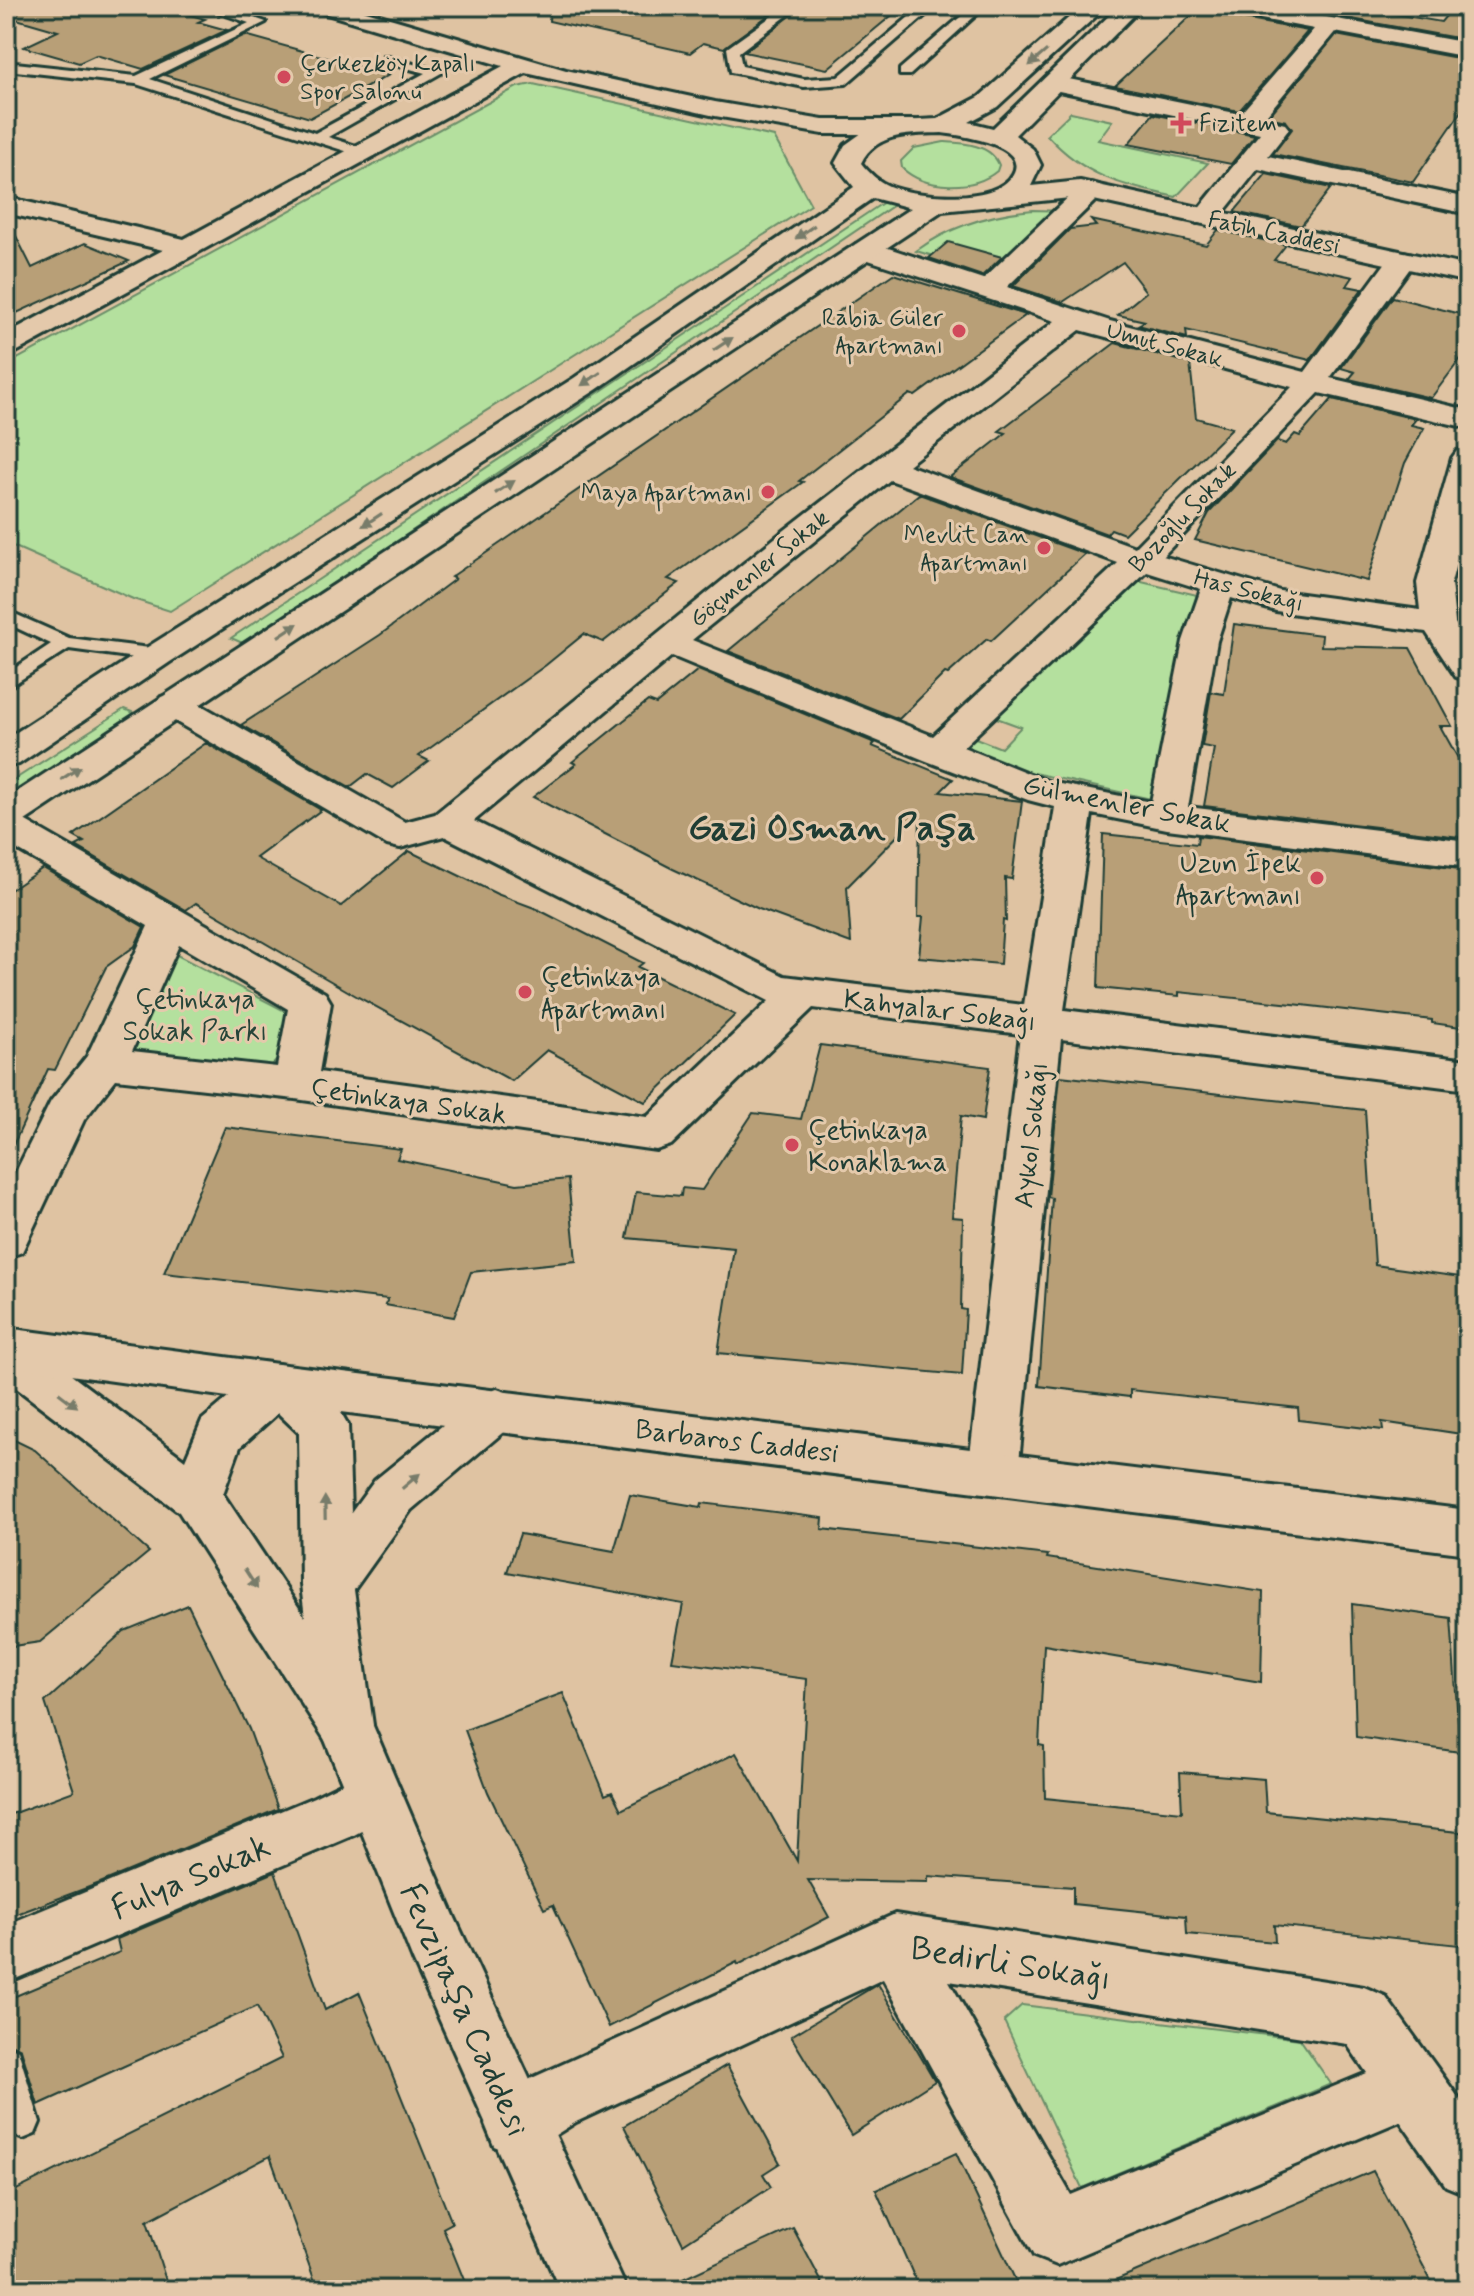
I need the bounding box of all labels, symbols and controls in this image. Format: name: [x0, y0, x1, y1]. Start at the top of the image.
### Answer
one-way arrow: [1028, 48, 1047, 66]
place label: Çerkezköy Kapalı Spor Salonu: [300, 49, 476, 108]
marker: Çerkezköy Kapalı Spor Salonu: [275, 68, 293, 86]
place label: Fizitem: [1199, 109, 1277, 140]
marker: Fizitem: [1170, 112, 1192, 134]
street label: Fatih Caddesi: [1205, 204, 1342, 263]
one-way arrow: [795, 224, 816, 239]
place label: Rabia Güler Apartmanı: [822, 303, 943, 365]
street label: Umut Sokak: [1103, 315, 1226, 376]
marker: Rabia Güler Apartmanı: [950, 322, 968, 340]
one-way arrow: [712, 337, 733, 352]
one-way arrow: [580, 372, 602, 386]
street label: Bozoğlu Sokak: [1122, 456, 1244, 580]
place label: Maya Apartmanı: [581, 478, 752, 512]
one-way arrow: [494, 480, 516, 495]
marker: Maya Apartmanı: [759, 483, 777, 501]
street label: Göçmenler Sokak: [684, 503, 836, 635]
one-way arrow: [361, 512, 383, 526]
place label: Mevlit Can Apartmanı: [904, 520, 1028, 582]
marker: Mevlit Can Apartmanı: [1035, 539, 1053, 557]
street label: Has Sokağı: [1191, 563, 1307, 620]
one-way arrow: [277, 622, 298, 637]
one-way arrow: [60, 767, 82, 781]
street label: Gülmenler Sokak: [1019, 767, 1234, 844]
district label: Gazi Osman Paşa: [688, 806, 976, 853]
place label: Uzun İpek Apartmanı: [1176, 846, 1301, 918]
marker: Uzun İpek Apartmanı: [1308, 869, 1326, 887]
place label: Çetinkaya Apartmanı: [541, 960, 666, 1032]
street label: Kahyalar Sokağı: [841, 981, 1038, 1042]
park label: Çetinkaya Sokak Parkı: [122, 982, 268, 1051]
marker: Çetinkaya Apartmanı: [516, 983, 534, 1001]
street label: Aykol Sokağı: [1006, 1060, 1059, 1210]
street label: Çetinkaya Sokak: [308, 1070, 509, 1135]
place label: Çetinkaya Konaklama: [808, 1113, 947, 1182]
marker: Çetinkaya Konaklama: [783, 1136, 801, 1154]
one-way arrow: [58, 1392, 79, 1407]
street label: Barbaros Caddesi: [633, 1412, 840, 1473]
one-way arrow: [401, 1473, 421, 1490]
one-way arrow: [319, 1495, 332, 1520]
one-way arrow: [244, 1569, 259, 1590]
street label: Fulya Sokak: [105, 1825, 277, 1932]
street label: Fevzipaşa Caddesi: [388, 1876, 540, 2144]
street label: Bedirli Sokağı: [907, 1926, 1114, 2003]

